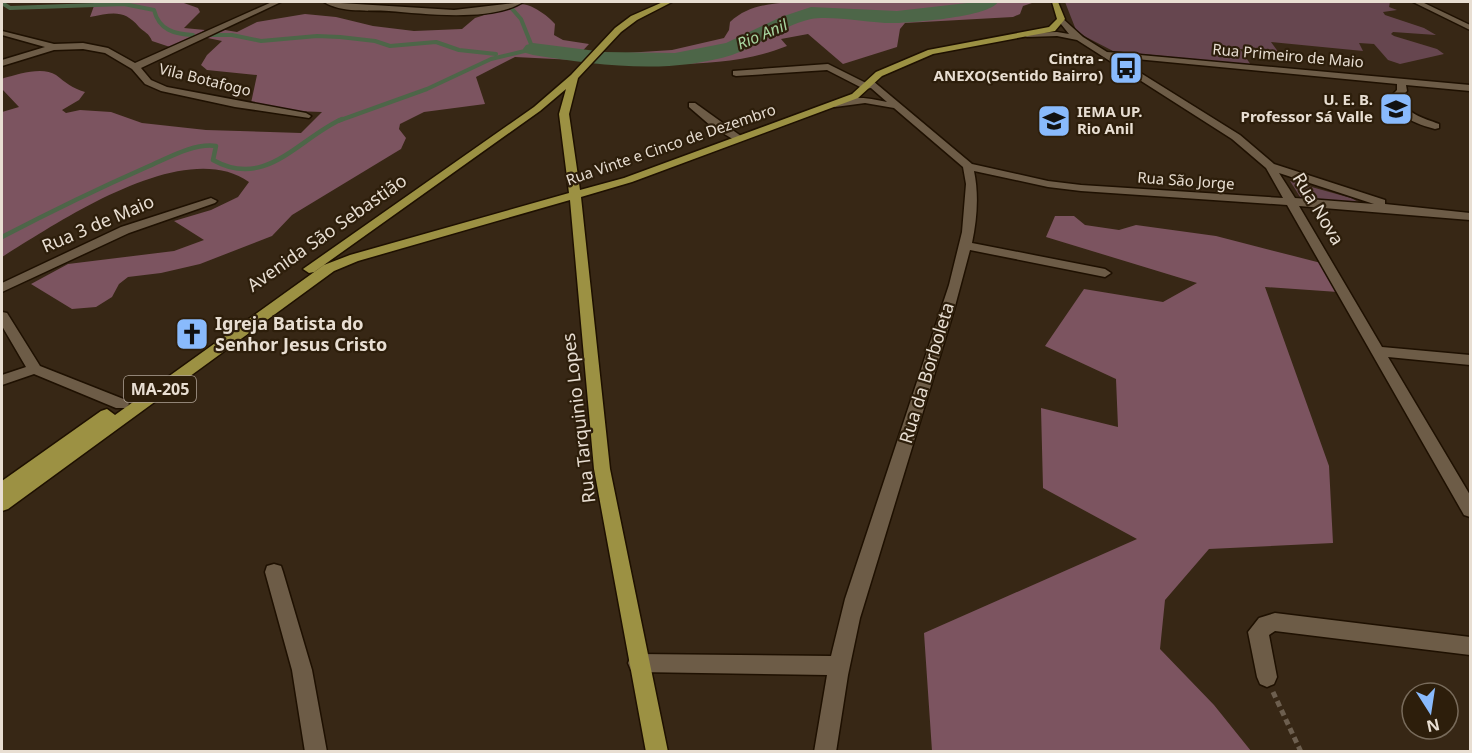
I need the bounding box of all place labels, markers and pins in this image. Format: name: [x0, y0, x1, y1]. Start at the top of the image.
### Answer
place label: Cintra - ANEXO(Sentido Bairro): [934, 48, 1103, 85]
bus stop icon: Cintra - ANEXO(Sentido Bairro): [1108, 50, 1144, 86]
place label: U. E. B. Professor Sá Valle: [1241, 89, 1373, 126]
school or university icon: U. E. B. Professor Sá Valle: [1378, 91, 1414, 127]
place label: IEMA UP. Rio Anil: [1077, 101, 1143, 138]
school or university icon: IEMA UP. Rio Anil: [1036, 103, 1072, 139]
place label: Igreja Batista do Senhor Jesus Cristo: [215, 311, 387, 356]
church icon: Igreja Batista do Senhor Jesus Cristo: [174, 316, 210, 352]

